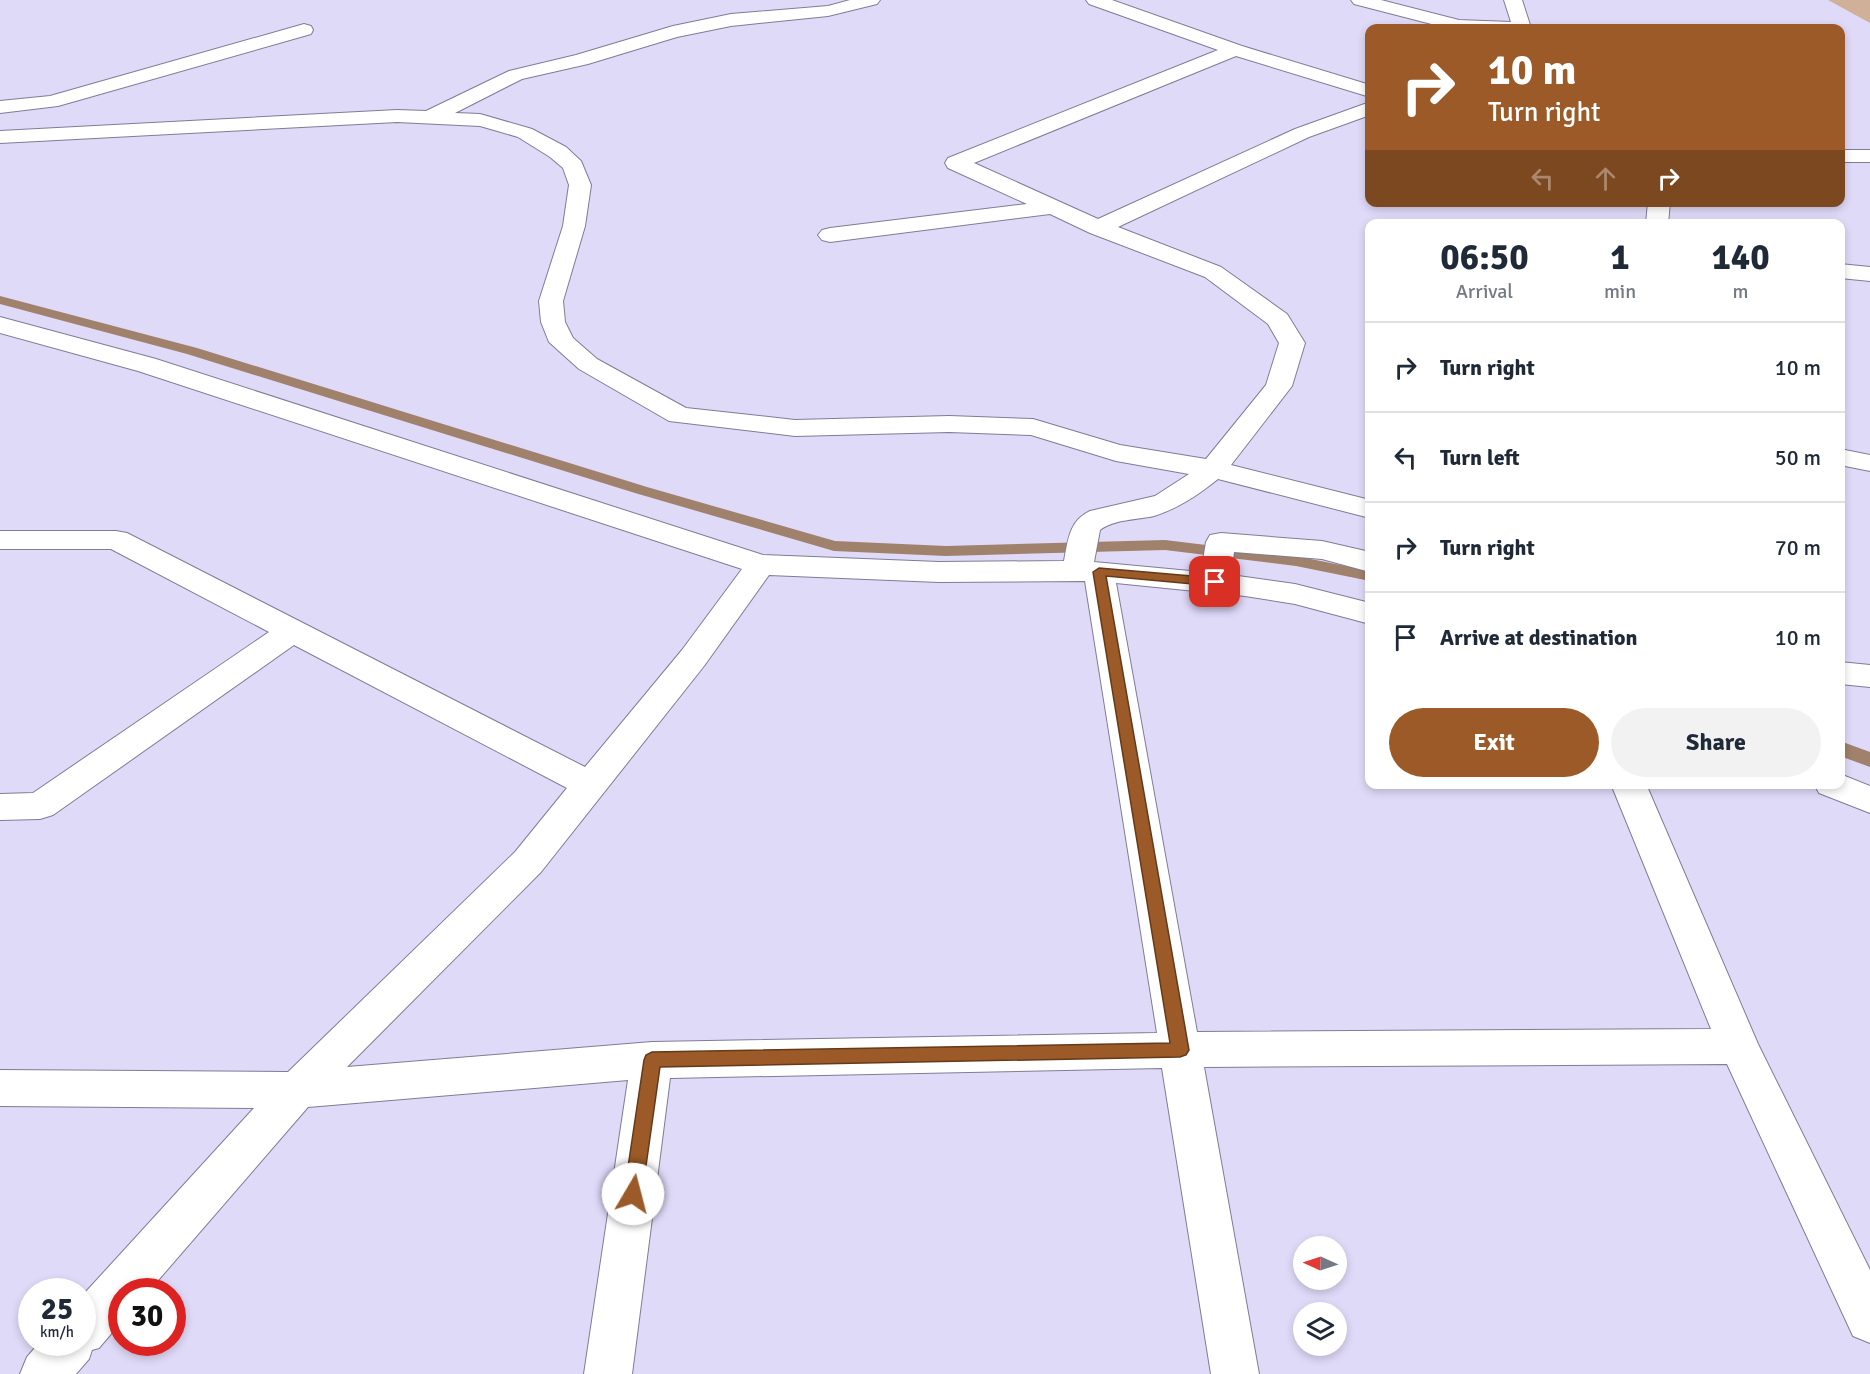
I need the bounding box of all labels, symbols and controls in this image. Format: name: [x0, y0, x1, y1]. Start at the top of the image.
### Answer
text: 10 m: [1488, 45, 1577, 96]
icon: right: [1389, 48, 1467, 126]
text: Turn right: [1488, 96, 1601, 129]
icon: left: [1526, 162, 1559, 195]
icon: ahead: [1589, 162, 1622, 195]
icon: right: [1652, 162, 1685, 195]
text: 06:50: [1440, 235, 1529, 280]
text: 1: [1610, 235, 1630, 280]
text: 140: [1711, 235, 1770, 280]
text: Arrival: [1456, 279, 1513, 304]
text: min: [1604, 279, 1636, 304]
text: m: [1733, 279, 1749, 304]
icon: right: [1389, 351, 1422, 384]
text: Turn right: [1440, 354, 1535, 381]
text: 10 m: [1775, 354, 1821, 381]
icon: left: [1389, 441, 1422, 474]
text: Turn left: [1440, 444, 1520, 471]
text: 50 m: [1775, 444, 1821, 471]
icon: right: [1389, 531, 1422, 564]
text: Turn right: [1440, 534, 1535, 561]
text: 70 m: [1775, 534, 1821, 561]
pin: [1189, 556, 1240, 607]
icon: arrive: [1198, 565, 1231, 598]
icon: arrive: [1389, 621, 1422, 654]
text: Arrive at destination: [1440, 624, 1637, 651]
text: 10 m: [1775, 624, 1821, 651]
button: Exit: [1389, 708, 1599, 777]
button: Share: [1611, 708, 1821, 777]
position arrow: [601, 1162, 665, 1226]
north arrow: [1293, 1236, 1347, 1290]
map controls: [1293, 1236, 1347, 1356]
speed limit sign: 30: [108, 1278, 186, 1356]
text: 25: [41, 1291, 73, 1328]
button: layers: [1293, 1302, 1347, 1356]
text: km/h: [40, 1323, 74, 1341]

